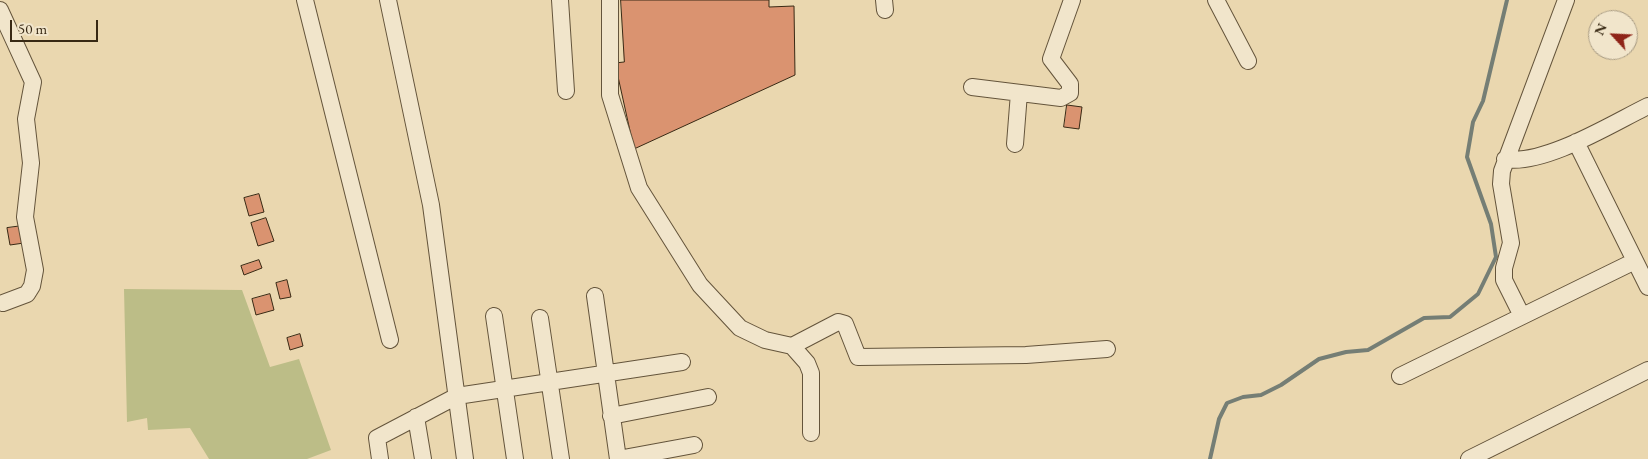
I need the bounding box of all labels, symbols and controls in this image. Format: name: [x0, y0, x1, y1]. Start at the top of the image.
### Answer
scale bar: [12, 10, 100, 42]
north arrow: [1588, 10, 1638, 60]
text: 50 m: [18, 19, 47, 38]
text: N: [1590, 20, 1611, 38]

